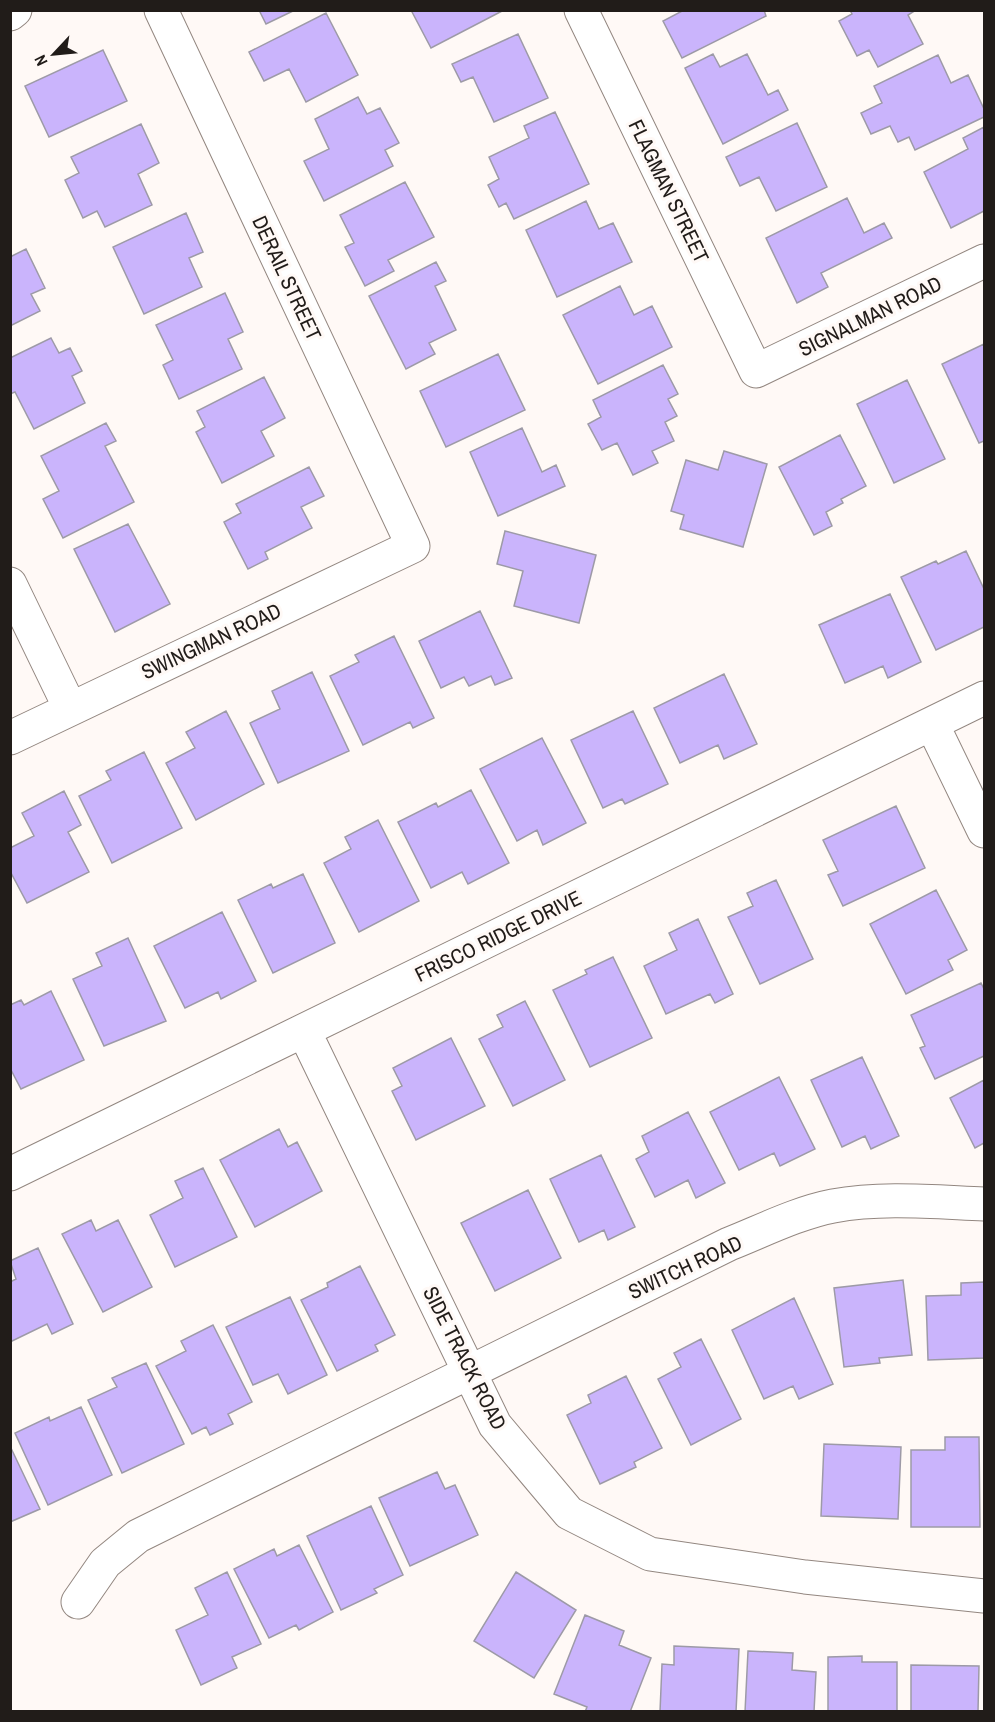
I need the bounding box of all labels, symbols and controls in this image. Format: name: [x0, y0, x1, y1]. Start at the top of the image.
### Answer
north arrow: [24, 24, 84, 84]
text: N: [29, 51, 52, 70]
street label: FLAGMAN STREET: [622, 115, 716, 268]
street label: DERAIL STREET: [245, 211, 329, 345]
street label: SIGNALMAN ROAD: [794, 269, 946, 363]
street label: SWINGMAN ROAD: [136, 596, 286, 686]
street label: FRISCO RIDGE DRIVE: [410, 883, 586, 989]
street label: SWITCH ROAD: [623, 1228, 747, 1306]
street label: SIDE TRACK ROAD: [416, 1281, 514, 1435]

